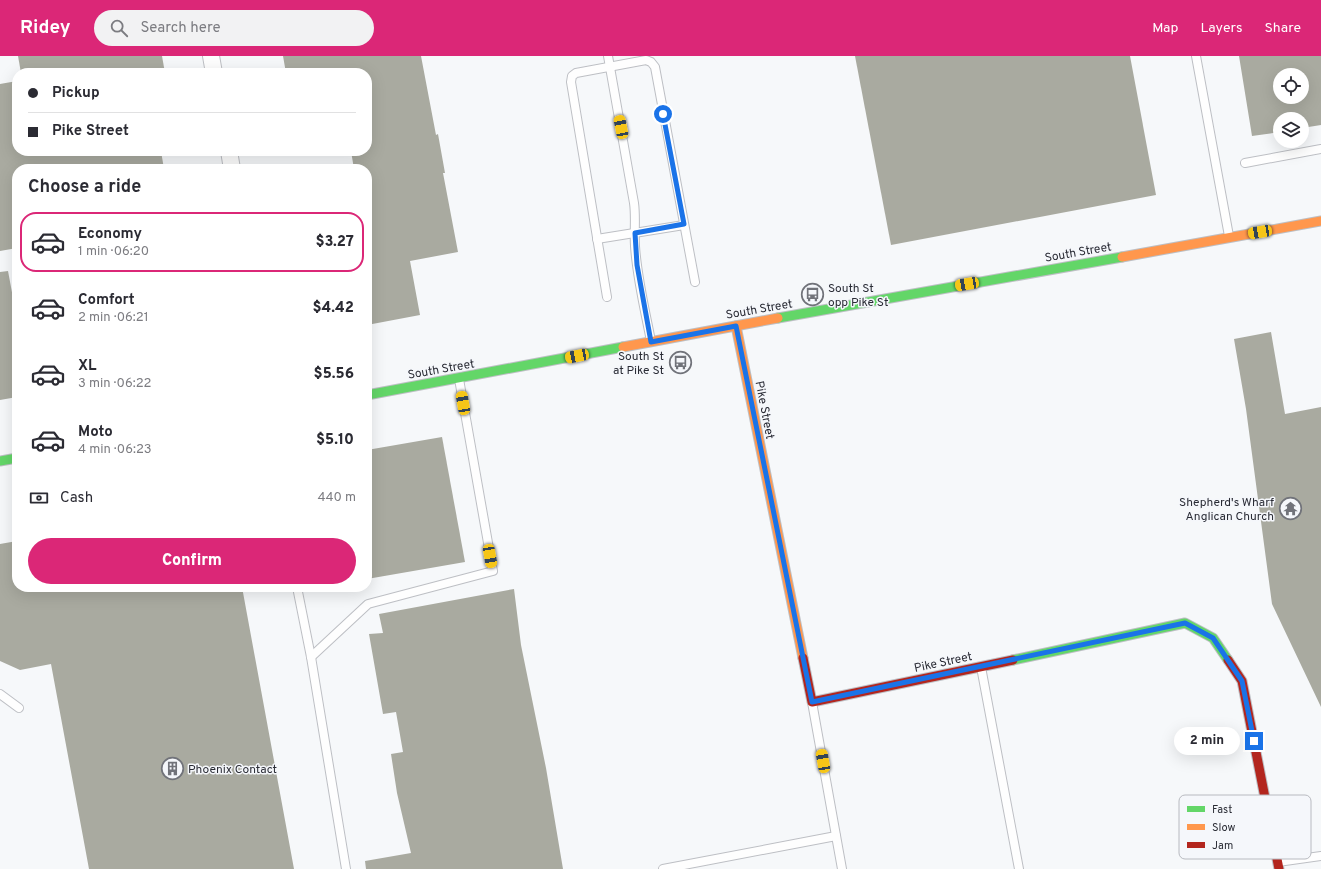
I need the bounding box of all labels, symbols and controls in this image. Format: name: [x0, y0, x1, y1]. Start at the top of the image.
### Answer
search box: [94, 10, 374, 46]
text: Ridey: [20, 16, 70, 40]
icon: search: [108, 17, 130, 39]
text: Search here: [140, 19, 221, 38]
text: Map: [1152, 20, 1178, 37]
text: Layers: [1200, 20, 1242, 37]
text: Share: [1264, 20, 1301, 37]
map controls: [1273, 68, 1309, 148]
button: locate: [1273, 68, 1309, 104]
text: Pickup: [52, 84, 100, 103]
route start: [654, 105, 672, 123]
button: layers: [1273, 112, 1309, 148]
car: [613, 114, 629, 140]
text: Pike Street: [52, 122, 129, 141]
text: Choose a ride: [28, 176, 141, 199]
icon: car: [30, 224, 66, 260]
car: [1247, 224, 1273, 240]
text: Economy: [78, 225, 142, 244]
text: $3.27: [315, 233, 354, 252]
street label: South Street: [1044, 239, 1113, 267]
text: 1 min · 06:20: [78, 244, 149, 260]
car: [954, 276, 980, 292]
place label: South St opp Pike St: [828, 281, 888, 311]
bus stop icon: South St opp Pike St: [799, 282, 825, 308]
icon: car: [30, 290, 66, 326]
text: Comfort: [78, 291, 135, 310]
street label: South Street: [725, 296, 794, 324]
text: $4.42: [312, 299, 354, 318]
text: 2 min · 06:21: [78, 310, 149, 326]
car: [564, 348, 590, 364]
place label: South St at Pike St: [613, 349, 664, 379]
bus stop icon: South St at Pike St: [667, 350, 693, 376]
icon: car: [30, 356, 66, 392]
street label: South Street: [407, 356, 476, 384]
text: XL: [78, 357, 96, 376]
text: $5.56: [314, 365, 354, 384]
text: 3 min · 06:22: [78, 376, 152, 392]
street label: Pike Street: [751, 380, 777, 441]
car: [455, 390, 471, 416]
icon: car: [30, 422, 66, 458]
text: Moto: [78, 423, 113, 442]
text: $5.10: [316, 431, 354, 450]
text: 4 min · 06:23: [78, 442, 152, 458]
icon: cash: [28, 487, 50, 509]
text: Cash: [60, 489, 93, 508]
text: 440 m: [317, 490, 356, 506]
place label: Shepherd's Wharf Anglican Church: [1179, 495, 1274, 525]
temple icon: Shepherd's Wharf Anglican Church: [1277, 496, 1303, 522]
button: Confirm: [28, 538, 356, 584]
car: [482, 543, 498, 569]
street label: Pike Street: [913, 649, 974, 677]
callout: 2 min: [1174, 727, 1240, 755]
route end: [1245, 732, 1263, 750]
text: 2 min: [1190, 733, 1224, 749]
car: [815, 748, 831, 774]
building icon: Phoenix Contact: [160, 756, 186, 782]
place label: Phoenix Contact: [188, 762, 277, 778]
legend: [1179, 795, 1311, 859]
text: Fast: [1212, 803, 1232, 817]
text: Slow: [1212, 821, 1235, 835]
text: Jam: [1212, 839, 1233, 853]

